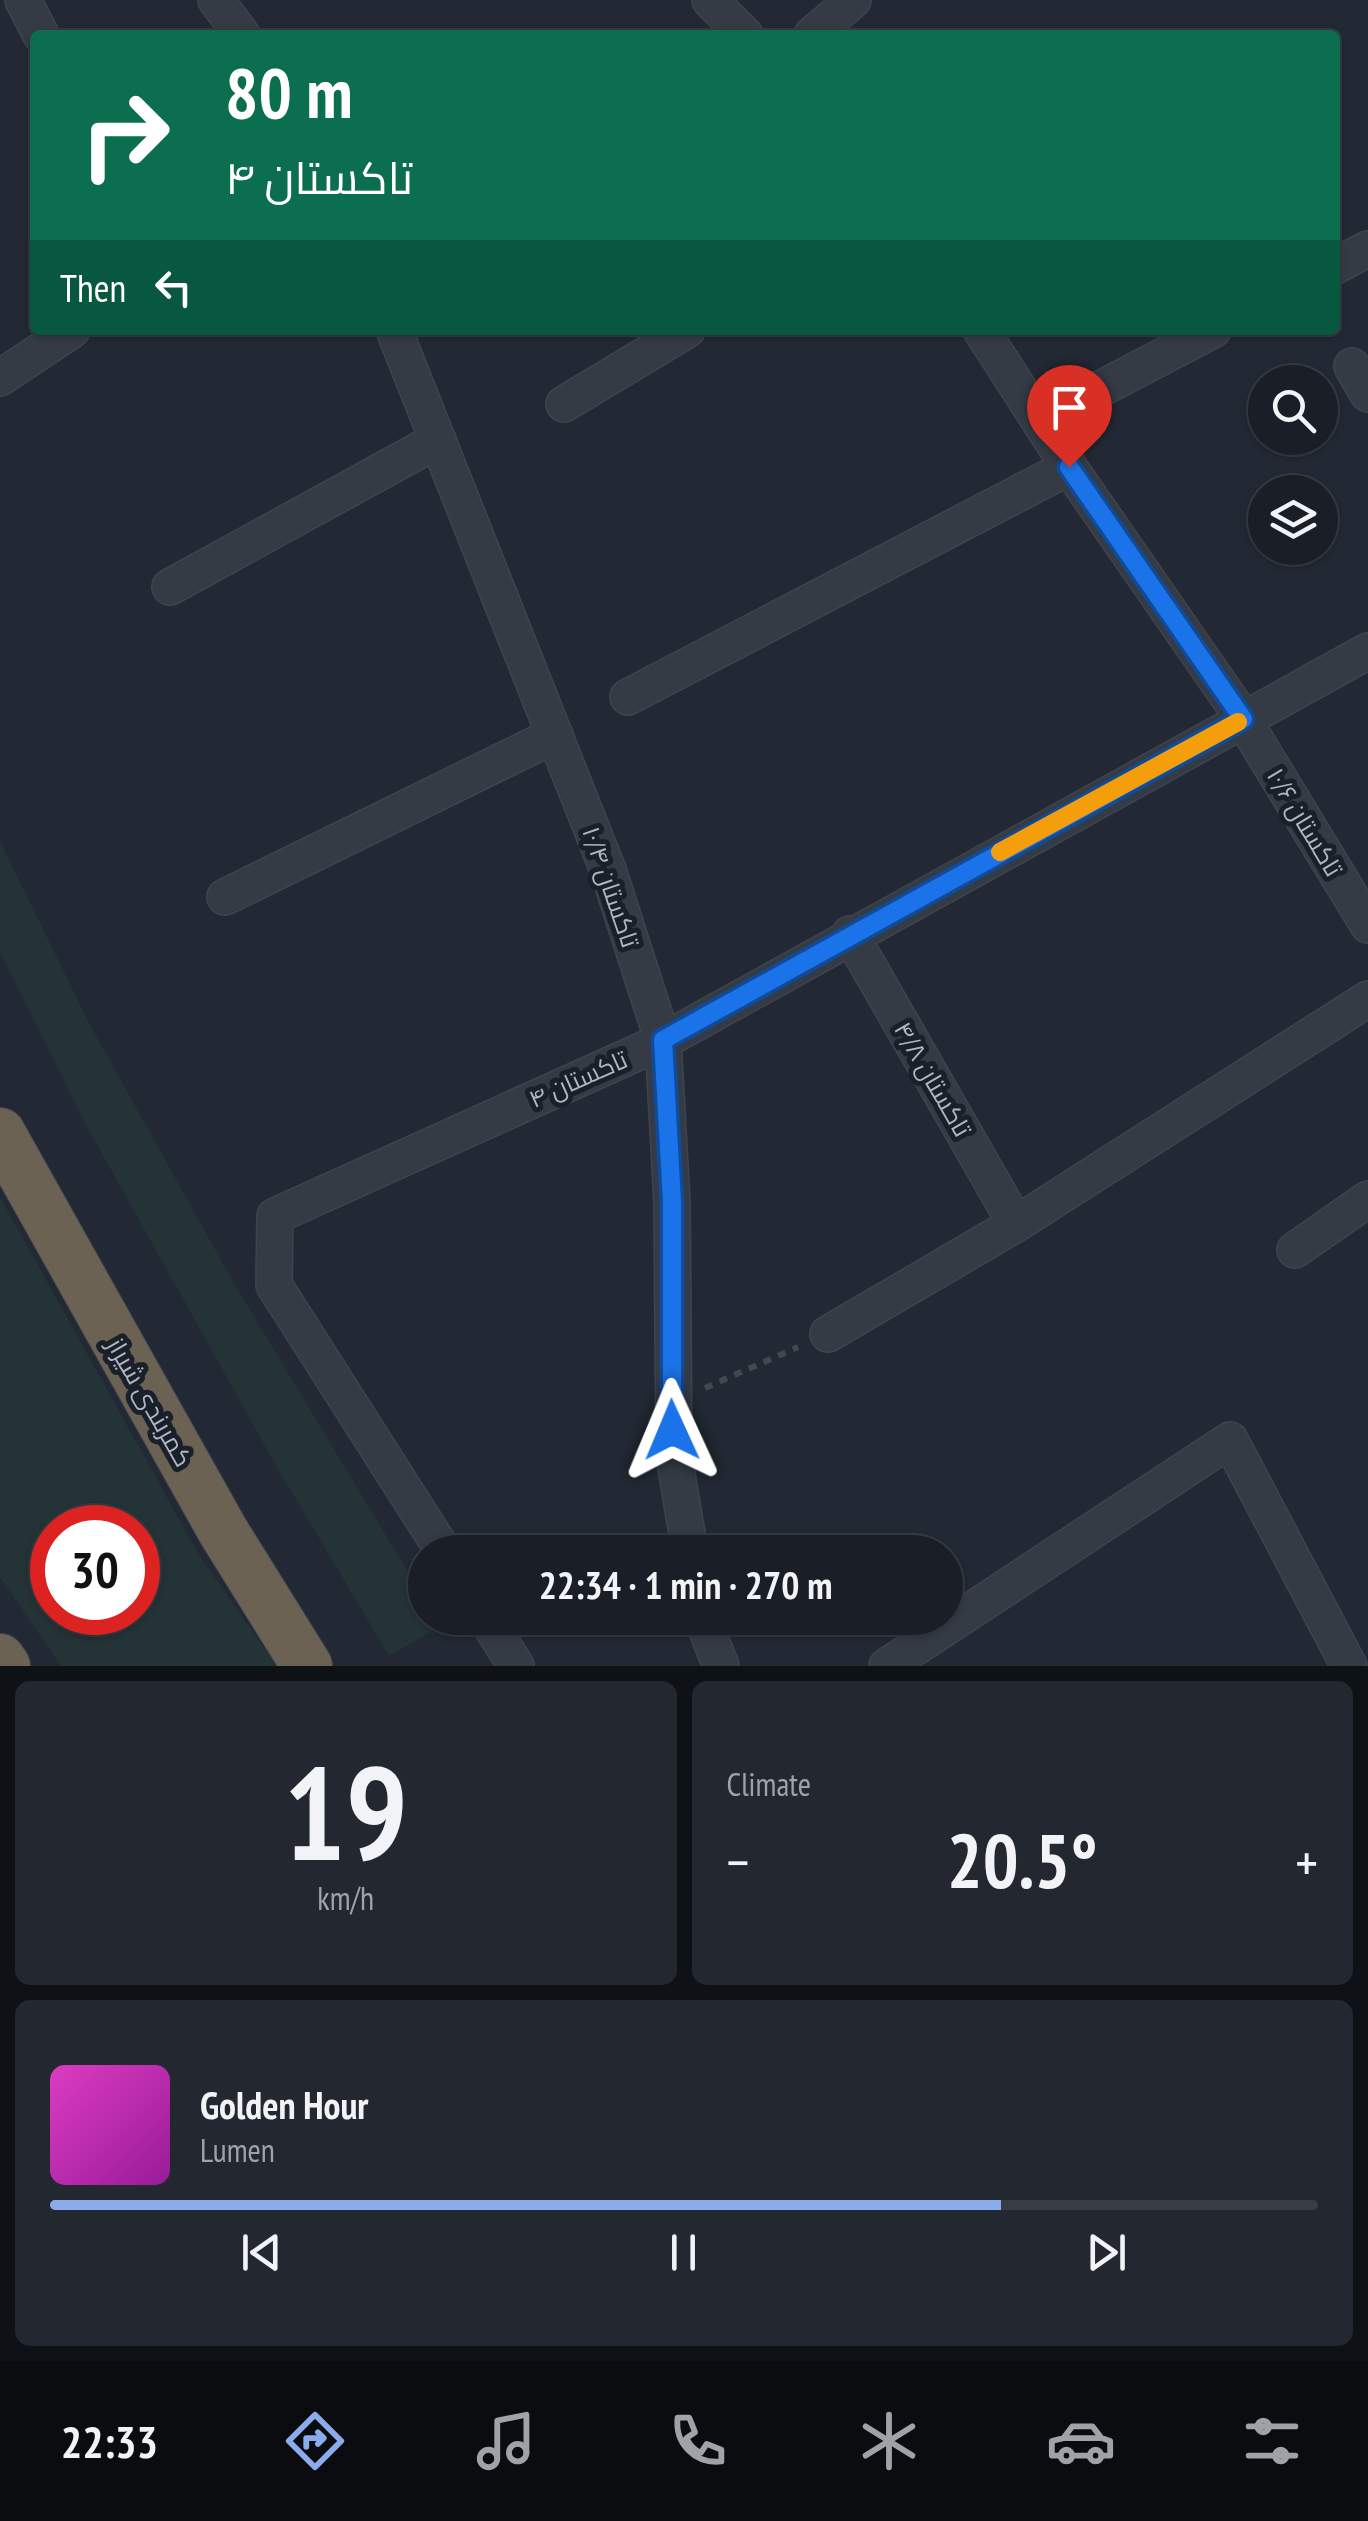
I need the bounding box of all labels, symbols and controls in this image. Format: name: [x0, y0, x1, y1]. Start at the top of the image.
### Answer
text: 80 m: [225, 47, 353, 137]
icon: right: [60, 70, 190, 200]
text: تاکستان ۴: [225, 148, 413, 206]
icon: left: [146, 260, 201, 315]
text: Then: [60, 263, 126, 312]
pin: [1027, 365, 1112, 468]
map controls: [1248, 365, 1338, 565]
button: search: [1248, 365, 1338, 455]
icon: arrive: [1042, 380, 1097, 435]
button: layers: [1248, 475, 1338, 565]
street label: تاکستان ۱۰/۶: [1260, 762, 1350, 882]
street label: تاکستان ۱۰/۴: [575, 822, 647, 952]
street label: تاکستان ۴/۸: [887, 1016, 979, 1142]
street label: تاکستان ۴: [524, 1043, 633, 1115]
street label: کمربندی شیراز: [99, 1330, 200, 1472]
position arrow: [620, 1378, 724, 1482]
speed limit sign: 30: [30, 1505, 160, 1635]
text: 22:34 · 1 min · 270 m: [539, 1560, 832, 1609]
text: 19: [284, 1728, 408, 1896]
text: Climate: [727, 1763, 811, 1805]
text: 20.5°: [947, 1812, 1098, 1909]
text: −: [727, 1826, 749, 1897]
text: +: [1295, 1826, 1318, 1897]
text: km/h: [317, 1877, 374, 1919]
text: Golden Hour: [200, 2080, 369, 2129]
text: Lumen: [200, 2129, 275, 2171]
icon: previous: [234, 2225, 289, 2280]
icon: pause: [656, 2225, 711, 2280]
icon: next: [1079, 2225, 1134, 2280]
icon: directions: [280, 2406, 350, 2476]
icon: music: [471, 2406, 541, 2476]
icon: phone: [663, 2406, 733, 2476]
icon: climate: [854, 2406, 924, 2476]
icon: car: [1046, 2406, 1116, 2476]
icon: filters: [1237, 2406, 1307, 2476]
text: 22:33: [61, 2412, 158, 2470]

